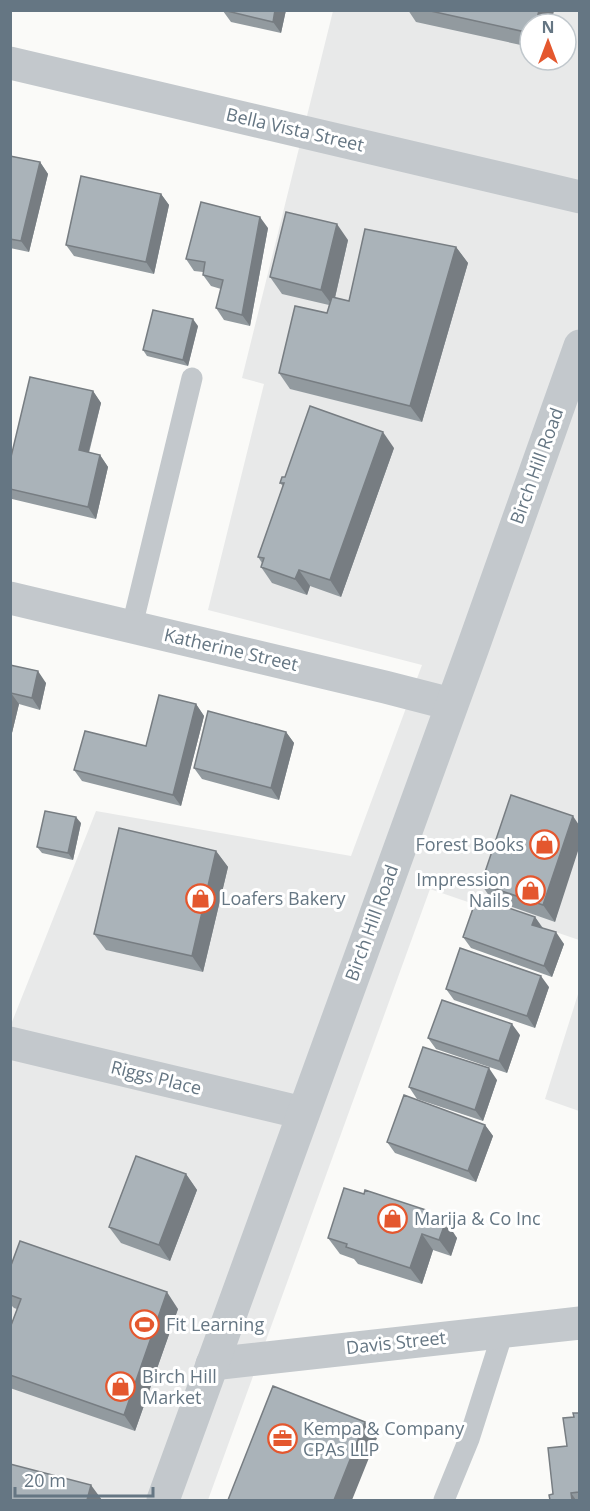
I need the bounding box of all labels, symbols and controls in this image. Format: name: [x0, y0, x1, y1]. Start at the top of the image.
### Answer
north arrow: [518, 12, 578, 72]
text: N: [541, 16, 555, 38]
street label: Bella Vista Street: [224, 102, 366, 157]
street label: Birch Hill Road: [504, 404, 568, 527]
street label: Katherine Street: [162, 622, 300, 676]
shop icon: Forest Books: [529, 829, 561, 861]
place label: Forest Books: [415, 832, 524, 856]
street label: Birch Hill Road: [339, 861, 403, 984]
place label: Impression Nails: [416, 867, 510, 912]
shop icon: Impression Nails: [515, 874, 547, 906]
shop icon: Loafers Bakery: [184, 883, 216, 915]
place label: Loafers Bakery: [221, 886, 347, 910]
street label: Riggs Place: [108, 1054, 204, 1100]
shop icon: Marija & Co Inc: [377, 1203, 409, 1235]
place label: Marija & Co Inc: [414, 1206, 541, 1230]
sports icon: Fit Learning: [129, 1309, 161, 1341]
place label: Fit Learning: [166, 1312, 264, 1336]
street label: Davis Street: [345, 1325, 447, 1359]
place label: Birch Hill Market: [142, 1364, 217, 1409]
shop icon: Birch Hill Market: [105, 1371, 137, 1403]
place label: Kempa & Company CPAs LLP: [303, 1416, 465, 1461]
office icon: Kempa & Company CPAs LLP: [266, 1423, 298, 1455]
scale bar: [15, 1460, 153, 1498]
text: 20 m: [24, 1468, 66, 1492]

